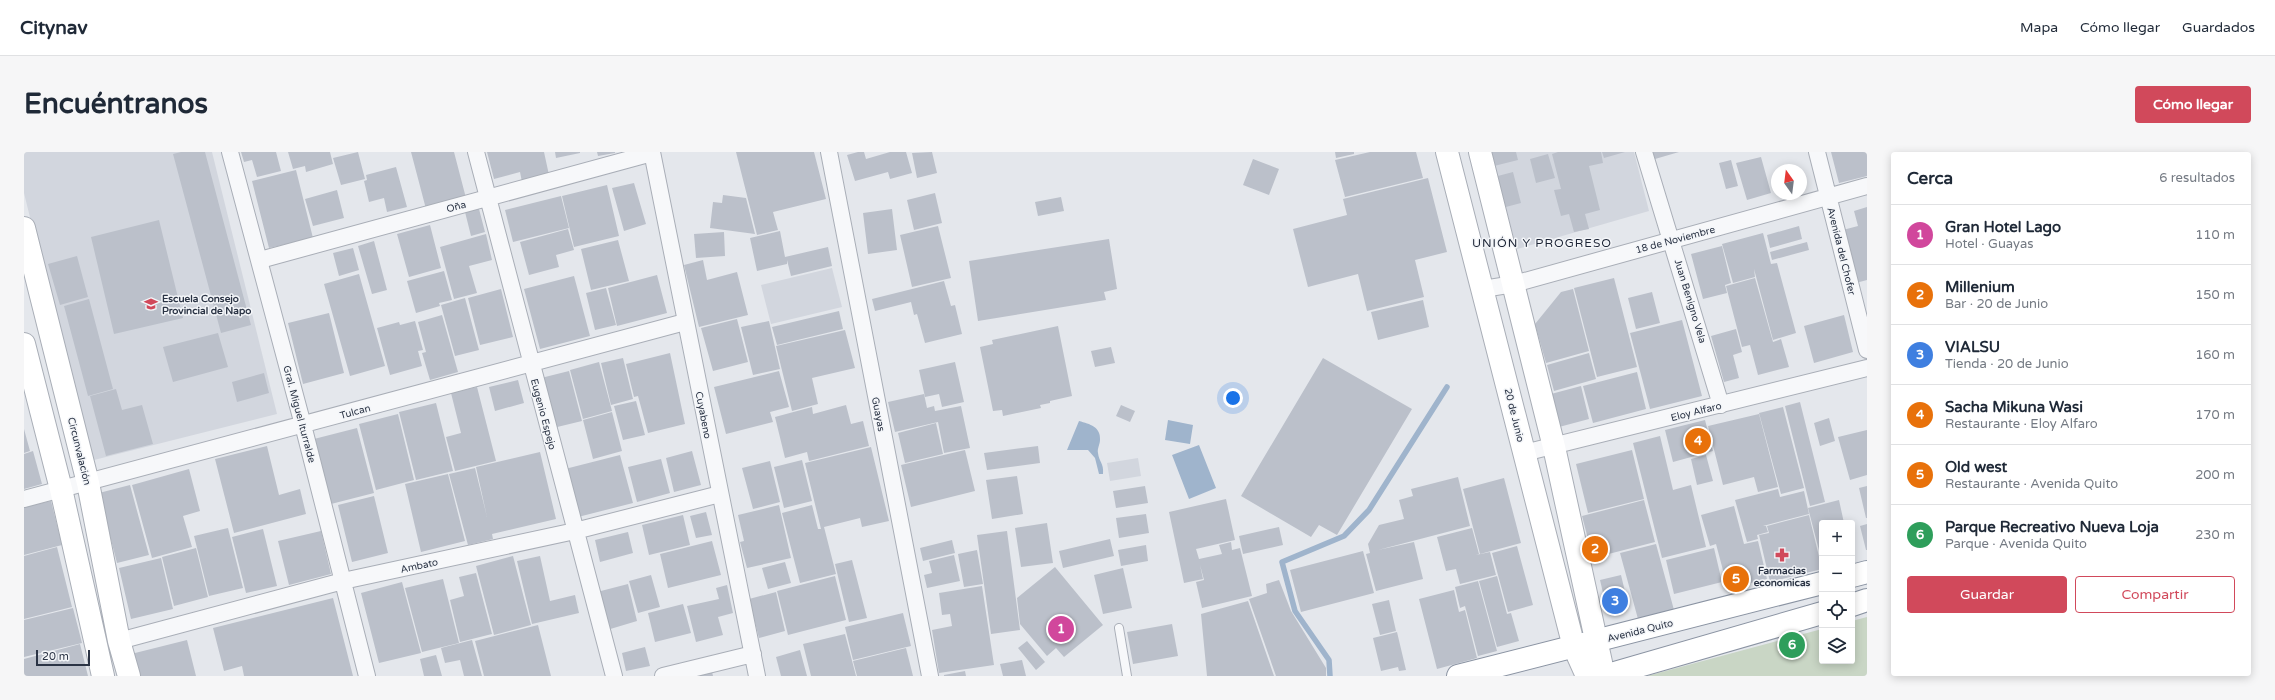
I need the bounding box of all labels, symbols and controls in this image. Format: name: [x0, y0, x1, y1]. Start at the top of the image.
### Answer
text: Citynav: [20, 17, 87, 39]
text: Mapa: [2020, 19, 2058, 36]
text: Cómo llegar: [2080, 19, 2160, 36]
text: Guardados: [2182, 19, 2255, 36]
button: Cómo llegar: [2135, 86, 2251, 123]
text: Encuéntranos: [24, 87, 208, 121]
north arrow: [1771, 164, 1807, 200]
text: Cerca: [1907, 168, 1953, 189]
text: 6 resultados: [2159, 170, 2235, 186]
street label: Oña: [445, 199, 467, 215]
street label: Avenida del Chofer: [1824, 206, 1858, 297]
text: Gran Hotel Lago: [1945, 218, 2061, 236]
street label: 18 de Noviembre: [1634, 223, 1717, 256]
text: 1: [1916, 227, 1924, 243]
text: 110 m: [2195, 227, 2235, 243]
district label: UNIÓN Y PROGRESO: [1472, 236, 1612, 250]
text: Hotel · Guayas: [1945, 236, 2034, 252]
street label: Juan Benigno Vela: [1672, 258, 1709, 345]
text: Millenium: [1945, 278, 2015, 296]
text: 2: [1916, 287, 1924, 303]
text: 150 m: [2195, 287, 2235, 303]
place label: Escuela Consejo Provincial de Napo: [162, 293, 251, 317]
school or university icon: Escuela Consejo Provincial de Napo: [143, 296, 159, 312]
text: Bar · 20 de Junio: [1945, 296, 2048, 312]
text: VIALSU: [1945, 338, 2000, 356]
text: 3: [1916, 347, 1924, 363]
text: 160 m: [2195, 347, 2235, 363]
text: Tienda · 20 de Junio: [1945, 356, 2069, 372]
street label: Gral. Miguel Iturralde: [280, 364, 318, 465]
street label: Eugenio Espejo: [528, 377, 558, 451]
street label: 20 de Junio: [1502, 387, 1527, 443]
your location: [1223, 388, 1243, 408]
street label: Cuyabeno: [693, 390, 713, 440]
street label: Guayas: [869, 396, 887, 433]
text: Sacha Mikuna Wasi: [1945, 398, 2083, 416]
street label: Eloy Alfaro: [1670, 400, 1723, 424]
street label: Tulcan: [339, 402, 372, 422]
text: 4: [1916, 407, 1924, 423]
text: 170 m: [2195, 407, 2235, 423]
street label: Circunvalación: [65, 416, 93, 486]
text: Restaurante · Eloy Alfaro: [1945, 416, 2098, 432]
pin: 4: [1685, 426, 1711, 456]
text: Old west: [1945, 458, 2007, 476]
text: 5: [1916, 467, 1924, 483]
text: 200 m: [2195, 467, 2235, 483]
text: Restaurante · Avenida Quito: [1945, 476, 2118, 492]
text: Parque Recreativo Nueva Loja: [1945, 518, 2159, 536]
map controls: [1819, 520, 1855, 664]
button: +: [1819, 520, 1855, 556]
text: 6: [1916, 527, 1924, 543]
text: 230 m: [2195, 527, 2235, 543]
pin: 2: [1582, 534, 1608, 564]
text: Parque · Avenida Quito: [1945, 536, 2087, 552]
pharmacy icon: Farmacias economicas: [1774, 547, 1790, 563]
street label: Ambato: [399, 556, 439, 576]
button: −: [1819, 556, 1855, 592]
pin: 5: [1723, 564, 1749, 594]
place label: Farmacias economicas: [1754, 565, 1811, 589]
button: Guardar: [1907, 576, 2067, 613]
button: Compartir: [2075, 576, 2235, 613]
pin: 3: [1602, 586, 1628, 616]
button: locate: [1819, 592, 1855, 628]
pin: 1: [1048, 614, 1074, 644]
street label: Avenida Quito: [1606, 617, 1674, 645]
button: layers: [1819, 628, 1855, 664]
pin: 6: [1779, 630, 1805, 660]
scale bar: [36, 648, 90, 667]
text: 20 m: [42, 650, 69, 663]

